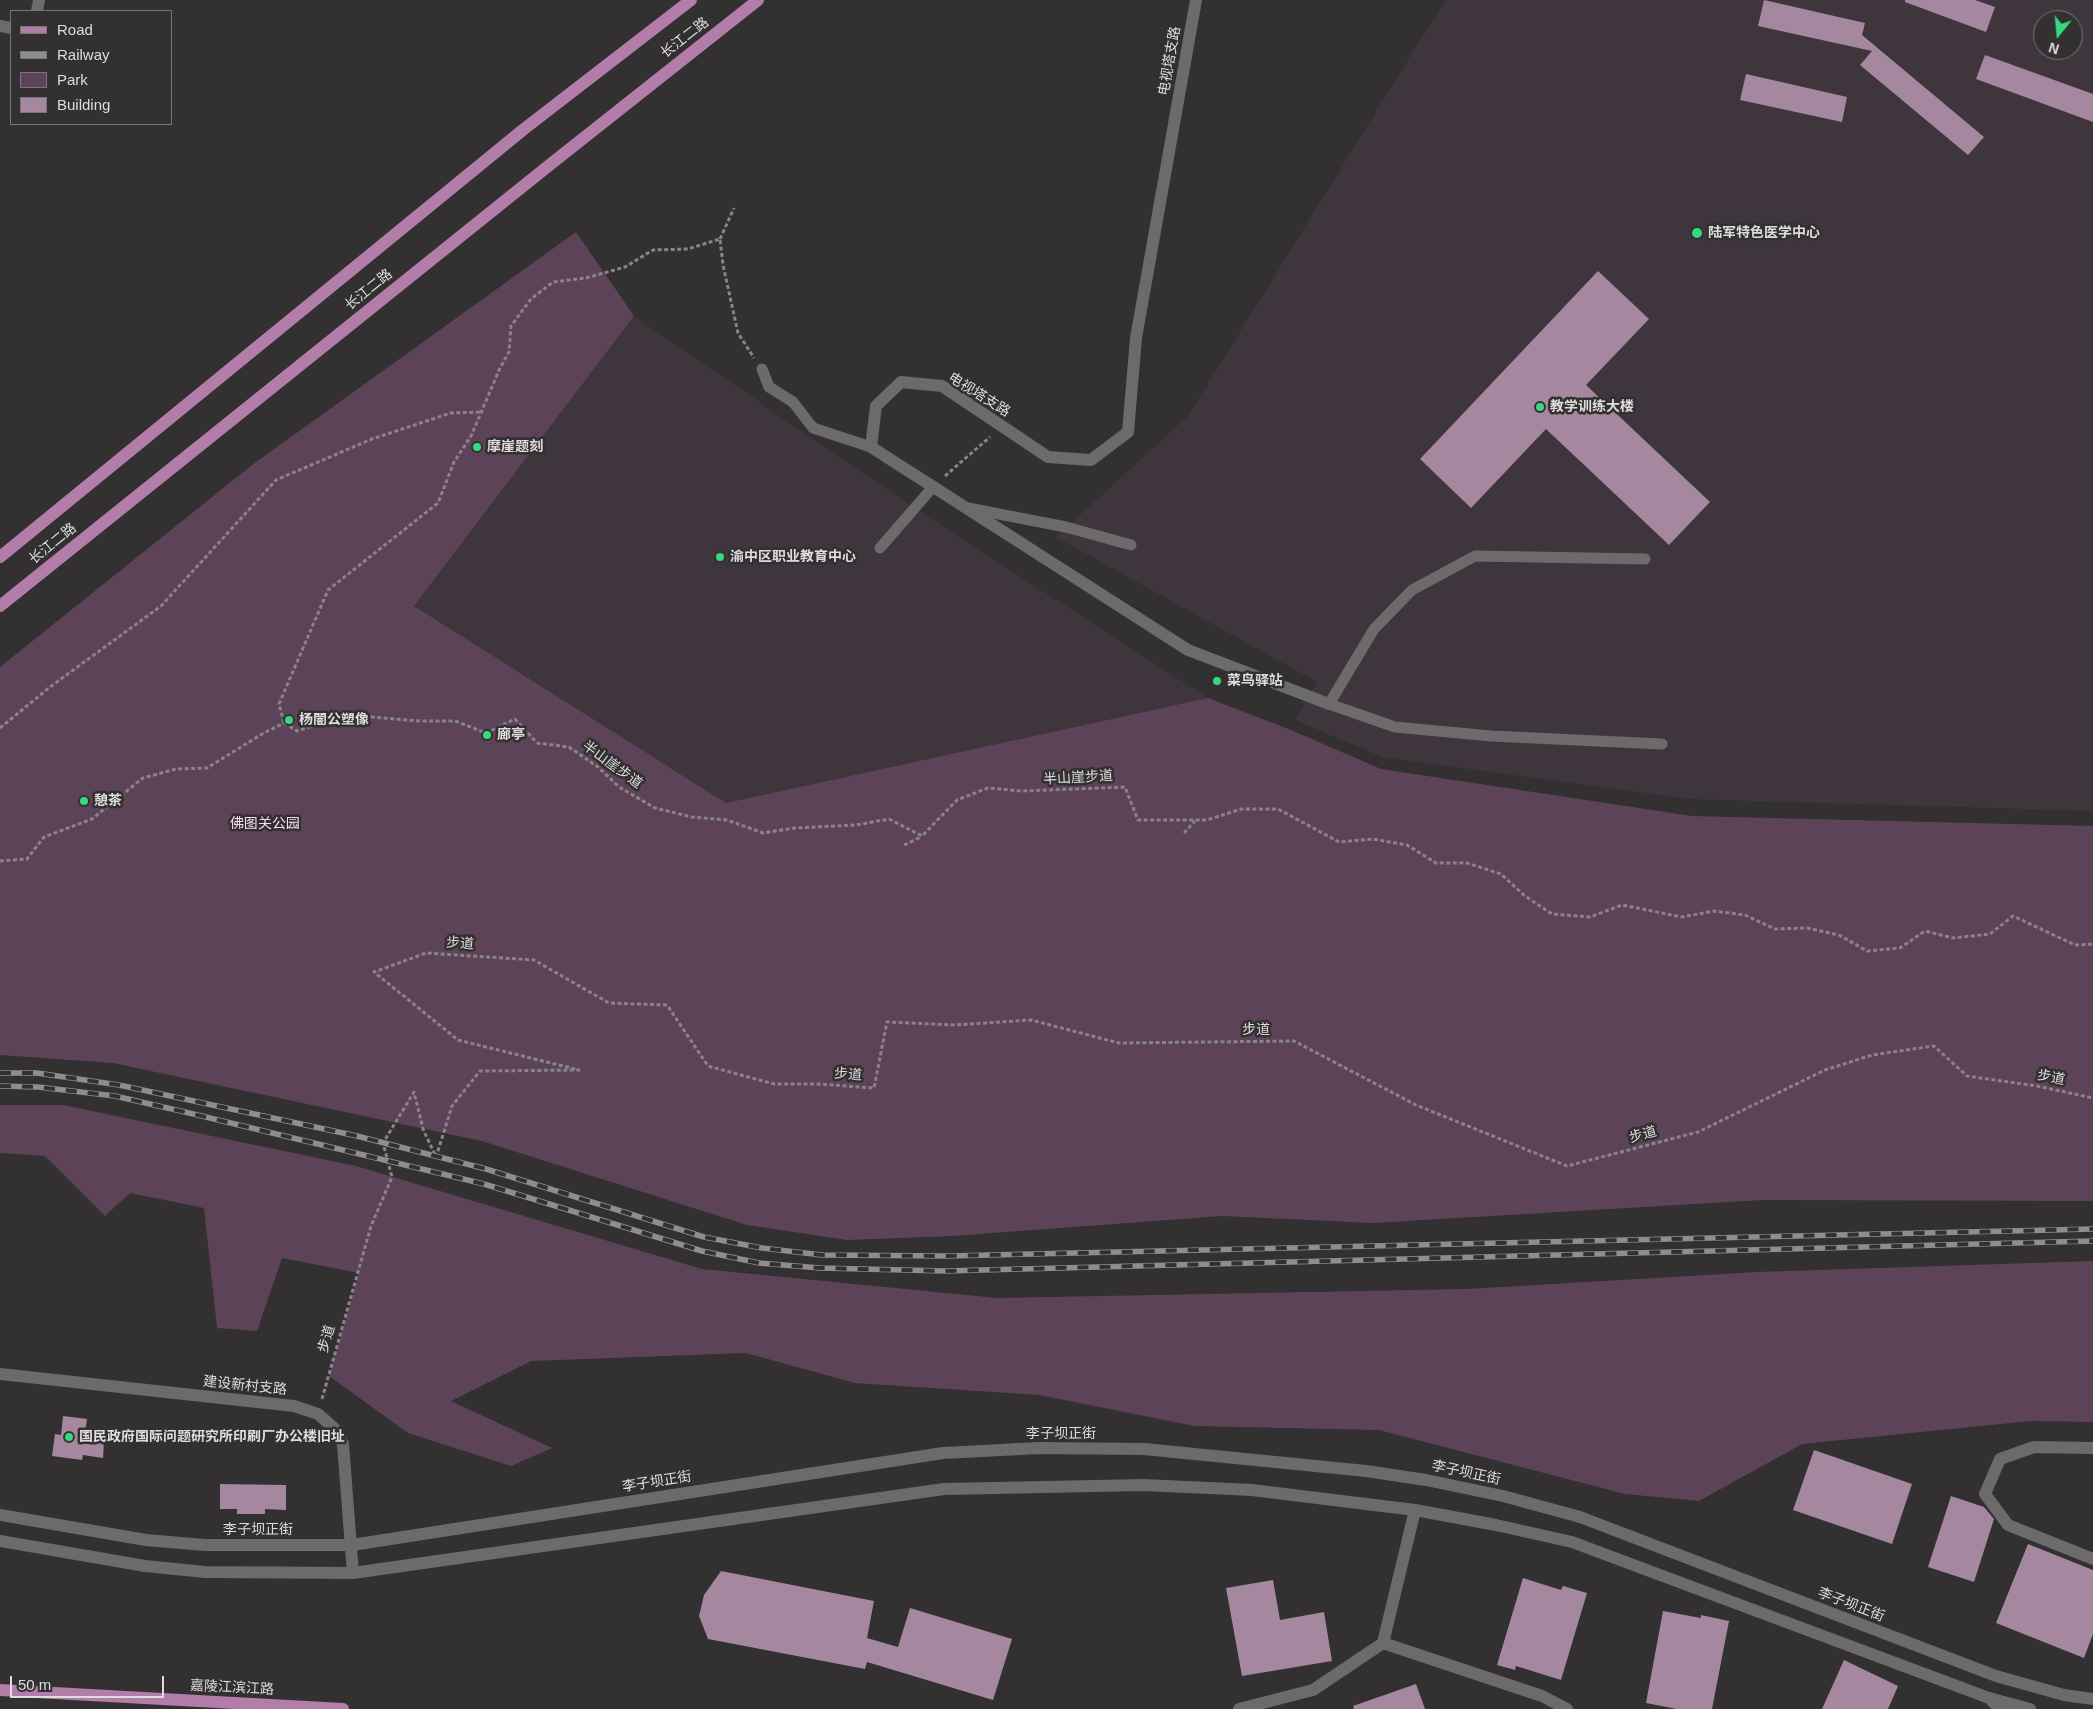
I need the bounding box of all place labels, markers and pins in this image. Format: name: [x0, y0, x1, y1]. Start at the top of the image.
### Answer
place label: 陆军特色医学中心: [1708, 225, 1820, 241]
marker: 陆军特色医学中心: [1690, 226, 1704, 240]
place label: 教学训练大楼: [1550, 399, 1634, 415]
marker: 教学训练大楼: [1534, 401, 1546, 413]
place label: 摩崖题刻: [487, 439, 543, 455]
marker: 摩崖题刻: [471, 441, 483, 453]
place label: 渝中区职业教育中心: [730, 549, 856, 565]
marker: 渝中区职业教育中心: [714, 551, 726, 563]
place label: 菜鸟驿站: [1227, 673, 1283, 689]
marker: 菜鸟驿站: [1211, 675, 1223, 687]
place label: 杨闇公塑像: [299, 712, 369, 728]
marker: 杨闇公塑像: [283, 714, 295, 726]
place label: 廊亭: [497, 727, 525, 743]
marker: 廊亭: [481, 729, 493, 741]
place label: 憩茶: [94, 793, 122, 809]
marker: 憩茶: [78, 795, 90, 807]
place label: 国民政府国际问题研究所印刷厂办公楼旧址: [79, 1429, 345, 1445]
marker: 国民政府国际问题研究所印刷厂办公楼旧址: [63, 1431, 75, 1443]

